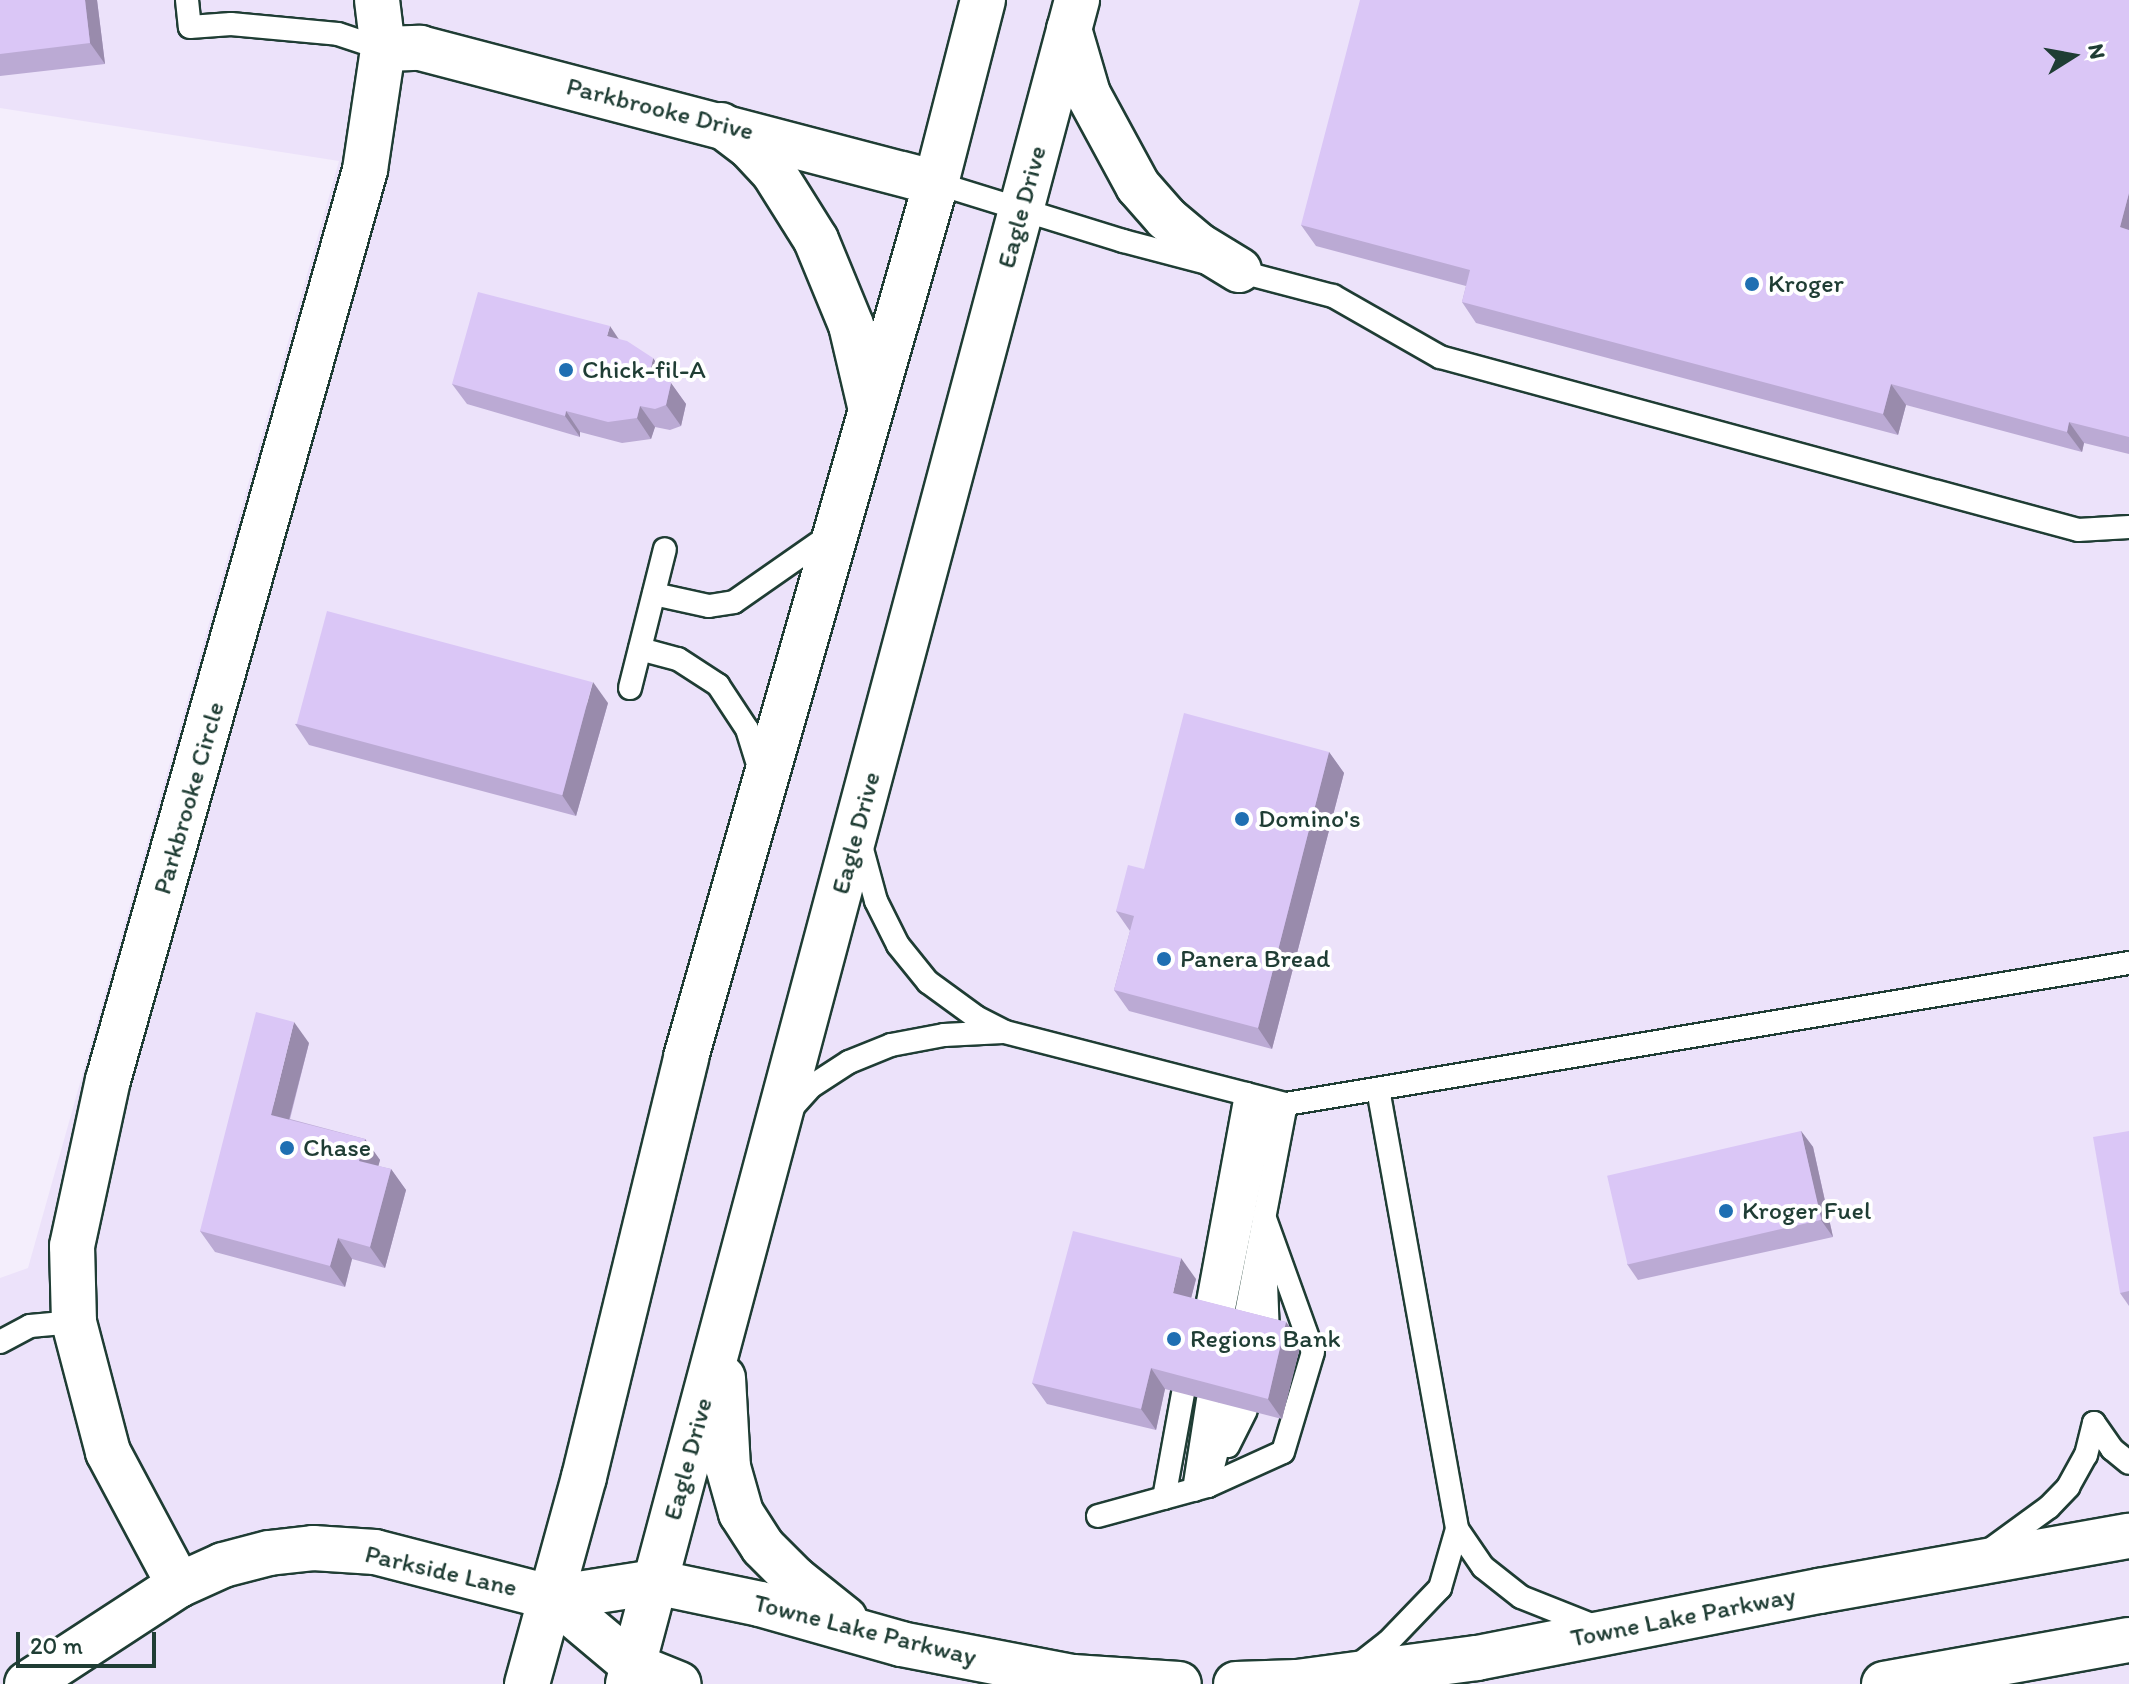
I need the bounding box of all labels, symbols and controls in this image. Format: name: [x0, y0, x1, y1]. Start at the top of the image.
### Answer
north arrow: [2033, 16, 2113, 96]
text: N: [2082, 41, 2112, 61]
street label: Parkbrooke Drive: [563, 71, 757, 147]
street label: Eagle Drive: [991, 142, 1053, 272]
place label: Kroger: [1768, 268, 1844, 300]
marker: Kroger: [1743, 275, 1761, 293]
place label: Chick-fil-A: [582, 354, 706, 386]
marker: Chick-fil-A: [557, 361, 575, 379]
street label: Parkbrooke Circle: [147, 698, 231, 898]
street label: Eagle Drive: [825, 768, 887, 898]
place label: Domino's: [1258, 803, 1361, 835]
marker: Domino's: [1233, 810, 1251, 828]
place label: Panera Bread: [1180, 943, 1330, 975]
marker: Panera Bread: [1155, 950, 1173, 968]
place label: Chase: [303, 1132, 371, 1164]
marker: Chase: [278, 1139, 296, 1157]
place label: Kroger Fuel: [1742, 1195, 1871, 1227]
marker: Kroger Fuel: [1717, 1202, 1735, 1220]
place label: Regions Bank: [1190, 1323, 1341, 1355]
marker: Regions Bank: [1165, 1330, 1183, 1348]
street label: Eagle Drive: [657, 1394, 719, 1524]
street label: Parkside Lane: [362, 1538, 520, 1604]
street label: Towne Lake Parkway: [1568, 1580, 1798, 1654]
street label: Towne Lake Parkway: [751, 1587, 979, 1673]
scale bar: [20, 1616, 160, 1666]
text: 20 m: [30, 1631, 83, 1660]

